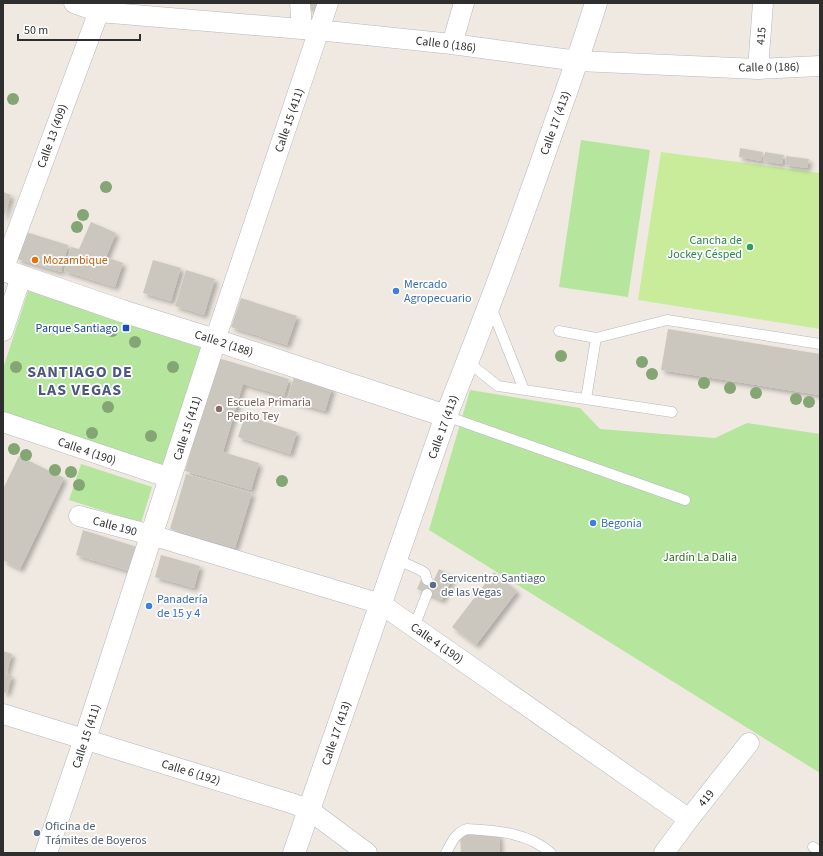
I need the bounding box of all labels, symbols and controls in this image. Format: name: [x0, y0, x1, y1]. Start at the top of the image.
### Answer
scale bar: [18, 16, 140, 42]
text: 50 m: [24, 22, 48, 39]
street label: 415: [752, 26, 771, 46]
street label: Calle 0 (186): [415, 32, 477, 57]
street label: Calle 0 (186): [738, 58, 800, 77]
street label: Calle 15 (411): [271, 86, 308, 155]
street label: Calle 17 (413): [536, 89, 575, 157]
street label: Calle 13 (409): [33, 102, 72, 170]
place label: Cancha de Jockey Césped: [667, 232, 742, 263]
marker: Cancha de Jockey Césped: [745, 242, 755, 252]
place label: Mozambique: [43, 252, 108, 269]
marker: Mozambique: [30, 255, 40, 265]
place label: Mercado Agropecuario: [404, 276, 471, 307]
marker: Mercado Agropecuario: [391, 286, 401, 296]
place label: Parque Santiago: [36, 320, 118, 337]
marker: Parque Santiago: [121, 323, 131, 333]
street label: Calle 2 (188): [192, 326, 255, 361]
district label: SANTIAGO DE LAS VEGAS: [27, 361, 133, 401]
street label: Calle 17 (413): [424, 393, 463, 461]
street label: Calle 15 (411): [169, 394, 206, 463]
place label: Escuela Primaria Pepito Tey: [227, 394, 311, 425]
marker: Escuela Primaria Pepito Tey: [214, 404, 224, 414]
street label: Calle 4 (190): [55, 434, 118, 469]
street label: Calle 190: [91, 512, 139, 541]
place label: Begonia: [601, 515, 642, 532]
marker: Begonia: [588, 518, 598, 528]
park label: Jardín La Dalia: [663, 549, 737, 566]
place label: Servicentro Santiago de las Vegas: [441, 570, 546, 601]
marker: Servicentro Santiago de las Vegas: [428, 580, 438, 590]
place label: Panadería de 15 y 4: [157, 591, 208, 622]
marker: Panadería de 15 y 4: [144, 601, 154, 611]
street label: Calle 4 (190): [407, 619, 467, 668]
street label: Calle 17 (413): [318, 699, 355, 768]
street label: Calle 15 (411): [68, 702, 105, 771]
street label: Calle 6 (192): [159, 755, 222, 790]
street label: 419: [694, 786, 719, 811]
place label: Oficina de Trámites de Boyeros: [45, 818, 147, 849]
marker: Oficina de Trámites de Boyeros: [32, 828, 42, 838]

